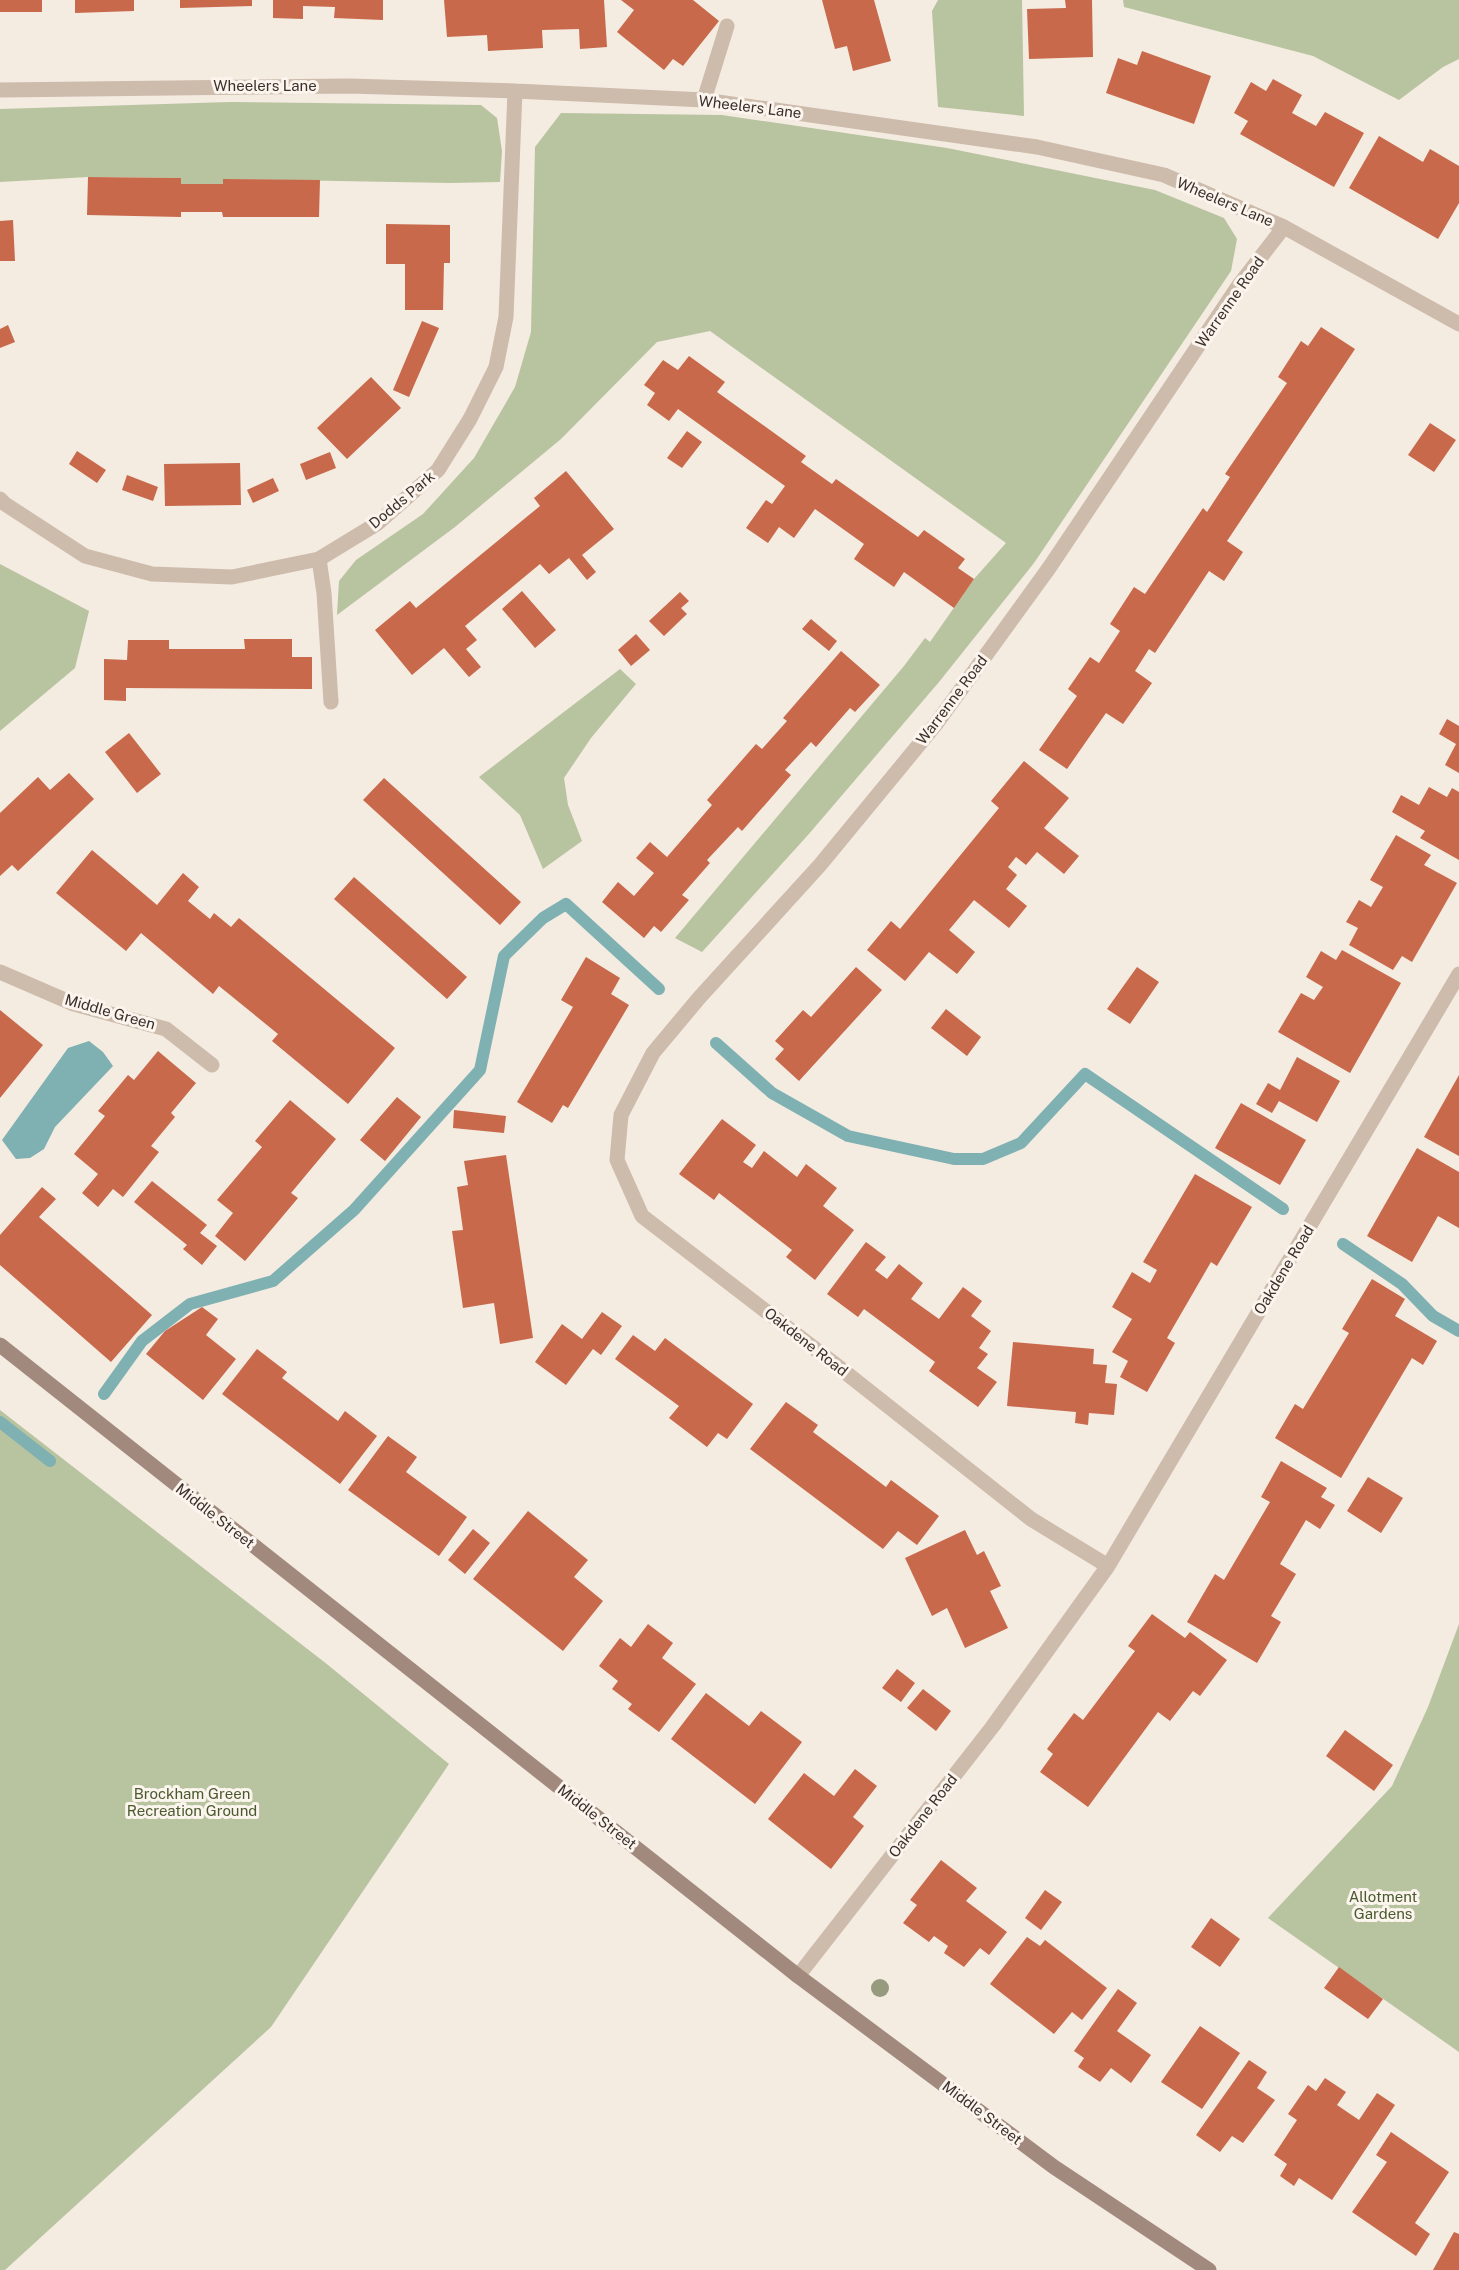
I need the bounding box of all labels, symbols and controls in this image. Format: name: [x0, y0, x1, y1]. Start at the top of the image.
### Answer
street label: Wheelers Lane: [213, 77, 317, 94]
street label: Wheelers Lane: [698, 92, 802, 121]
street label: Wheelers Lane: [1174, 173, 1276, 230]
street label: Warrenne Road: [1192, 253, 1267, 350]
street label: Dodds Park: [366, 467, 438, 532]
street label: Warrenne Road: [913, 652, 991, 748]
street label: Middle Green: [63, 990, 157, 1033]
street label: Oakdene Road: [1250, 1222, 1317, 1317]
street label: Oakdene Road: [761, 1304, 851, 1379]
street label: Middle Street: [173, 1480, 258, 1552]
street label: Oakdene Road: [885, 1771, 960, 1861]
street label: Middle Street: [555, 1781, 640, 1853]
park label: Brockham Green Recreation Ground: [127, 1785, 257, 1819]
park label: Allotment Gardens: [1349, 1888, 1418, 1922]
street label: Middle Street: [939, 2077, 1025, 2148]

